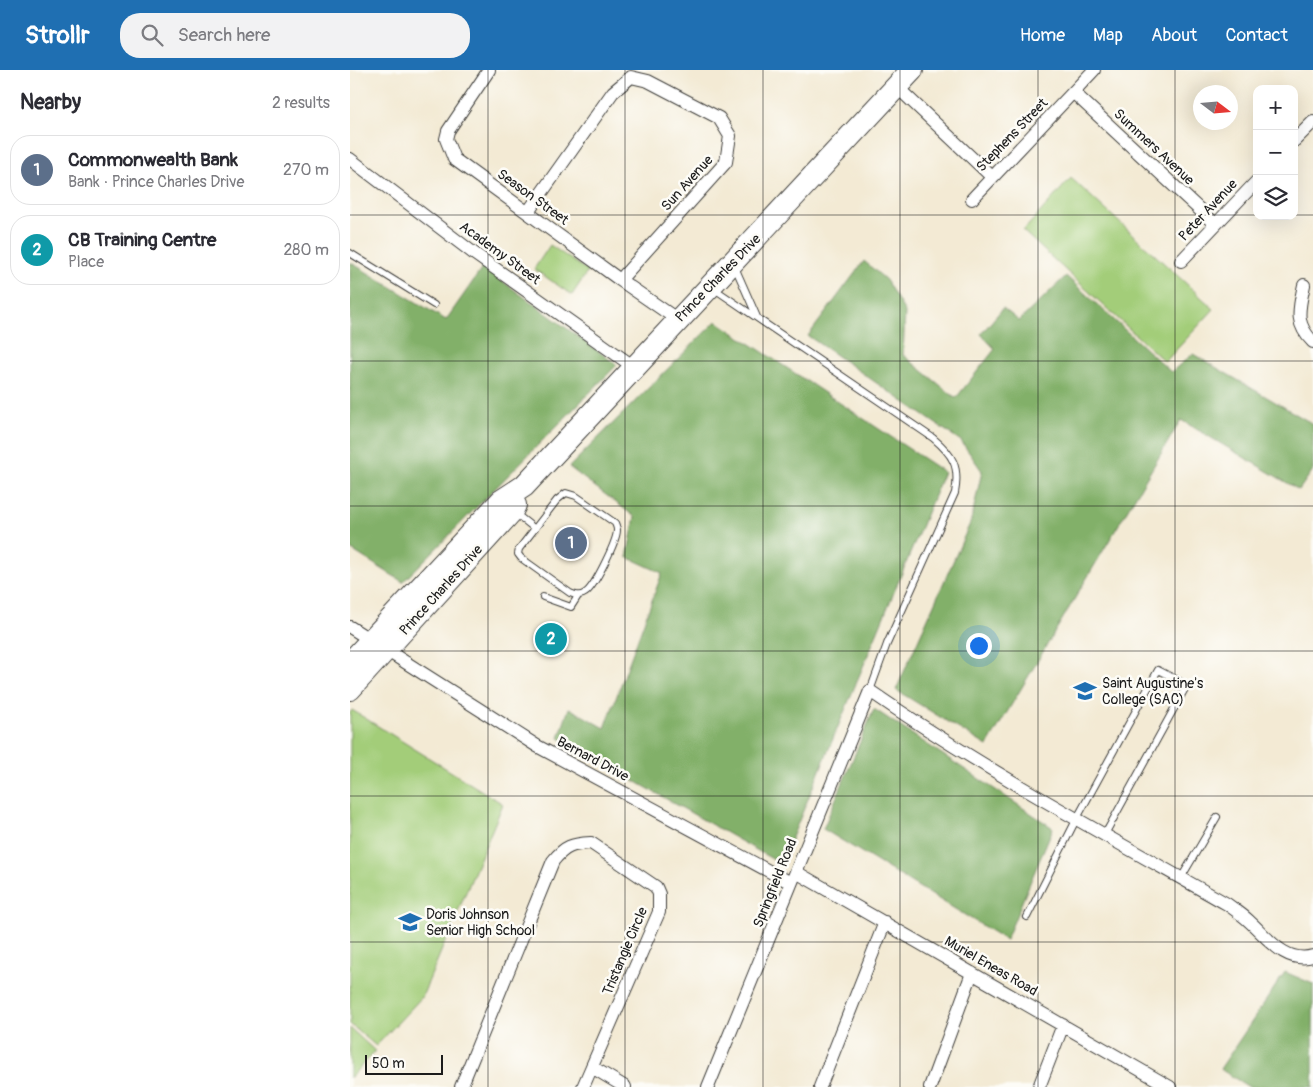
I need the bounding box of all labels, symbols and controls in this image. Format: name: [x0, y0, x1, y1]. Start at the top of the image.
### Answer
search box: [120, 13, 470, 58]
text: Strollr: [25, 21, 90, 50]
icon: search: [138, 21, 166, 49]
text: Search here: [178, 23, 270, 47]
text: Home: [1020, 24, 1065, 47]
text: Map: [1093, 24, 1123, 47]
text: About: [1151, 24, 1197, 47]
text: Contact: [1225, 24, 1288, 47]
north arrow: [1193, 85, 1238, 130]
map controls: [1253, 85, 1298, 220]
button: +: [1253, 85, 1298, 130]
text: Nearby: [20, 89, 81, 116]
text: 2 results: [272, 93, 330, 113]
street label: Stephens Street: [973, 95, 1051, 175]
street label: Summers Avenue: [1110, 105, 1198, 189]
button: −: [1253, 130, 1298, 175]
text: Commonwealth Bank: [68, 148, 238, 172]
street label: Sun Avenue: [658, 152, 717, 214]
text: 1: [34, 160, 40, 180]
text: 270 m: [283, 160, 329, 180]
street label: Season Street: [494, 165, 572, 229]
text: Bank · Prince Charles Drive: [68, 172, 244, 192]
button: layers: [1253, 175, 1298, 220]
street label: Peter Avenue: [1175, 176, 1241, 244]
street label: Academy Street: [456, 218, 544, 288]
text: CB Training Centre: [68, 228, 216, 252]
street label: Prince Charles Drive: [672, 230, 764, 326]
text: 2: [33, 240, 41, 260]
text: 280 m: [283, 240, 329, 260]
text: Place: [68, 252, 104, 272]
pin: 1: [555, 524, 587, 562]
street label: Prince Charles Drive: [396, 541, 486, 639]
pin: 2: [535, 620, 567, 658]
your location: [966, 633, 992, 659]
place label: Saint Augustine's College (SAC): [1102, 675, 1204, 708]
school or university icon: Saint Augustine's College (SAC): [1072, 678, 1098, 704]
street label: Bernard Drive: [554, 733, 632, 785]
street label: Springfield Road: [749, 836, 801, 930]
street label: Tristangie Circle: [599, 904, 651, 997]
place label: Doris Johnson Senior High School: [426, 906, 535, 939]
school or university icon: Doris Johnson Senior High School: [397, 909, 423, 935]
street label: Muriel Eneas Road: [941, 932, 1041, 1000]
scale bar: [365, 1052, 442, 1075]
text: 50 m: [372, 1055, 405, 1072]

